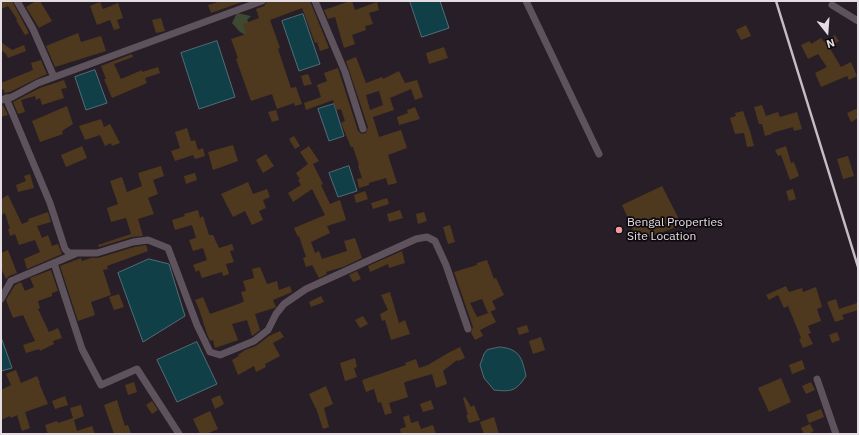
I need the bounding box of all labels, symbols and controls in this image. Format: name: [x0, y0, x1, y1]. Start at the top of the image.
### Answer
north arrow: [807, 12, 847, 52]
text: N: [825, 36, 836, 51]
place label: Bengal Properties Site Location: [627, 216, 723, 244]
marker: Bengal Properties Site Location: [614, 225, 624, 235]

